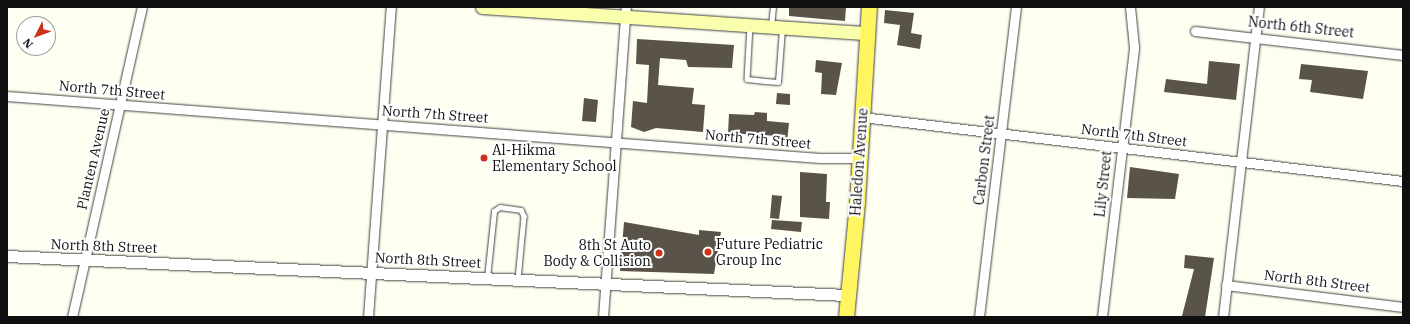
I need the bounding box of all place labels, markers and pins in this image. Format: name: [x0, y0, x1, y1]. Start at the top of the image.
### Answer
place label: Al-Hikma Elementary School: [492, 142, 617, 174]
marker: Al-Hikma Elementary School: [479, 153, 489, 163]
place label: Future Pediatric Group Inc: [716, 236, 823, 268]
place label: 8th St Auto Body & Collision: [543, 237, 651, 270]
marker: Future Pediatric Group Inc: [703, 247, 713, 257]
marker: 8th St Auto Body & Collision: [654, 248, 664, 258]

